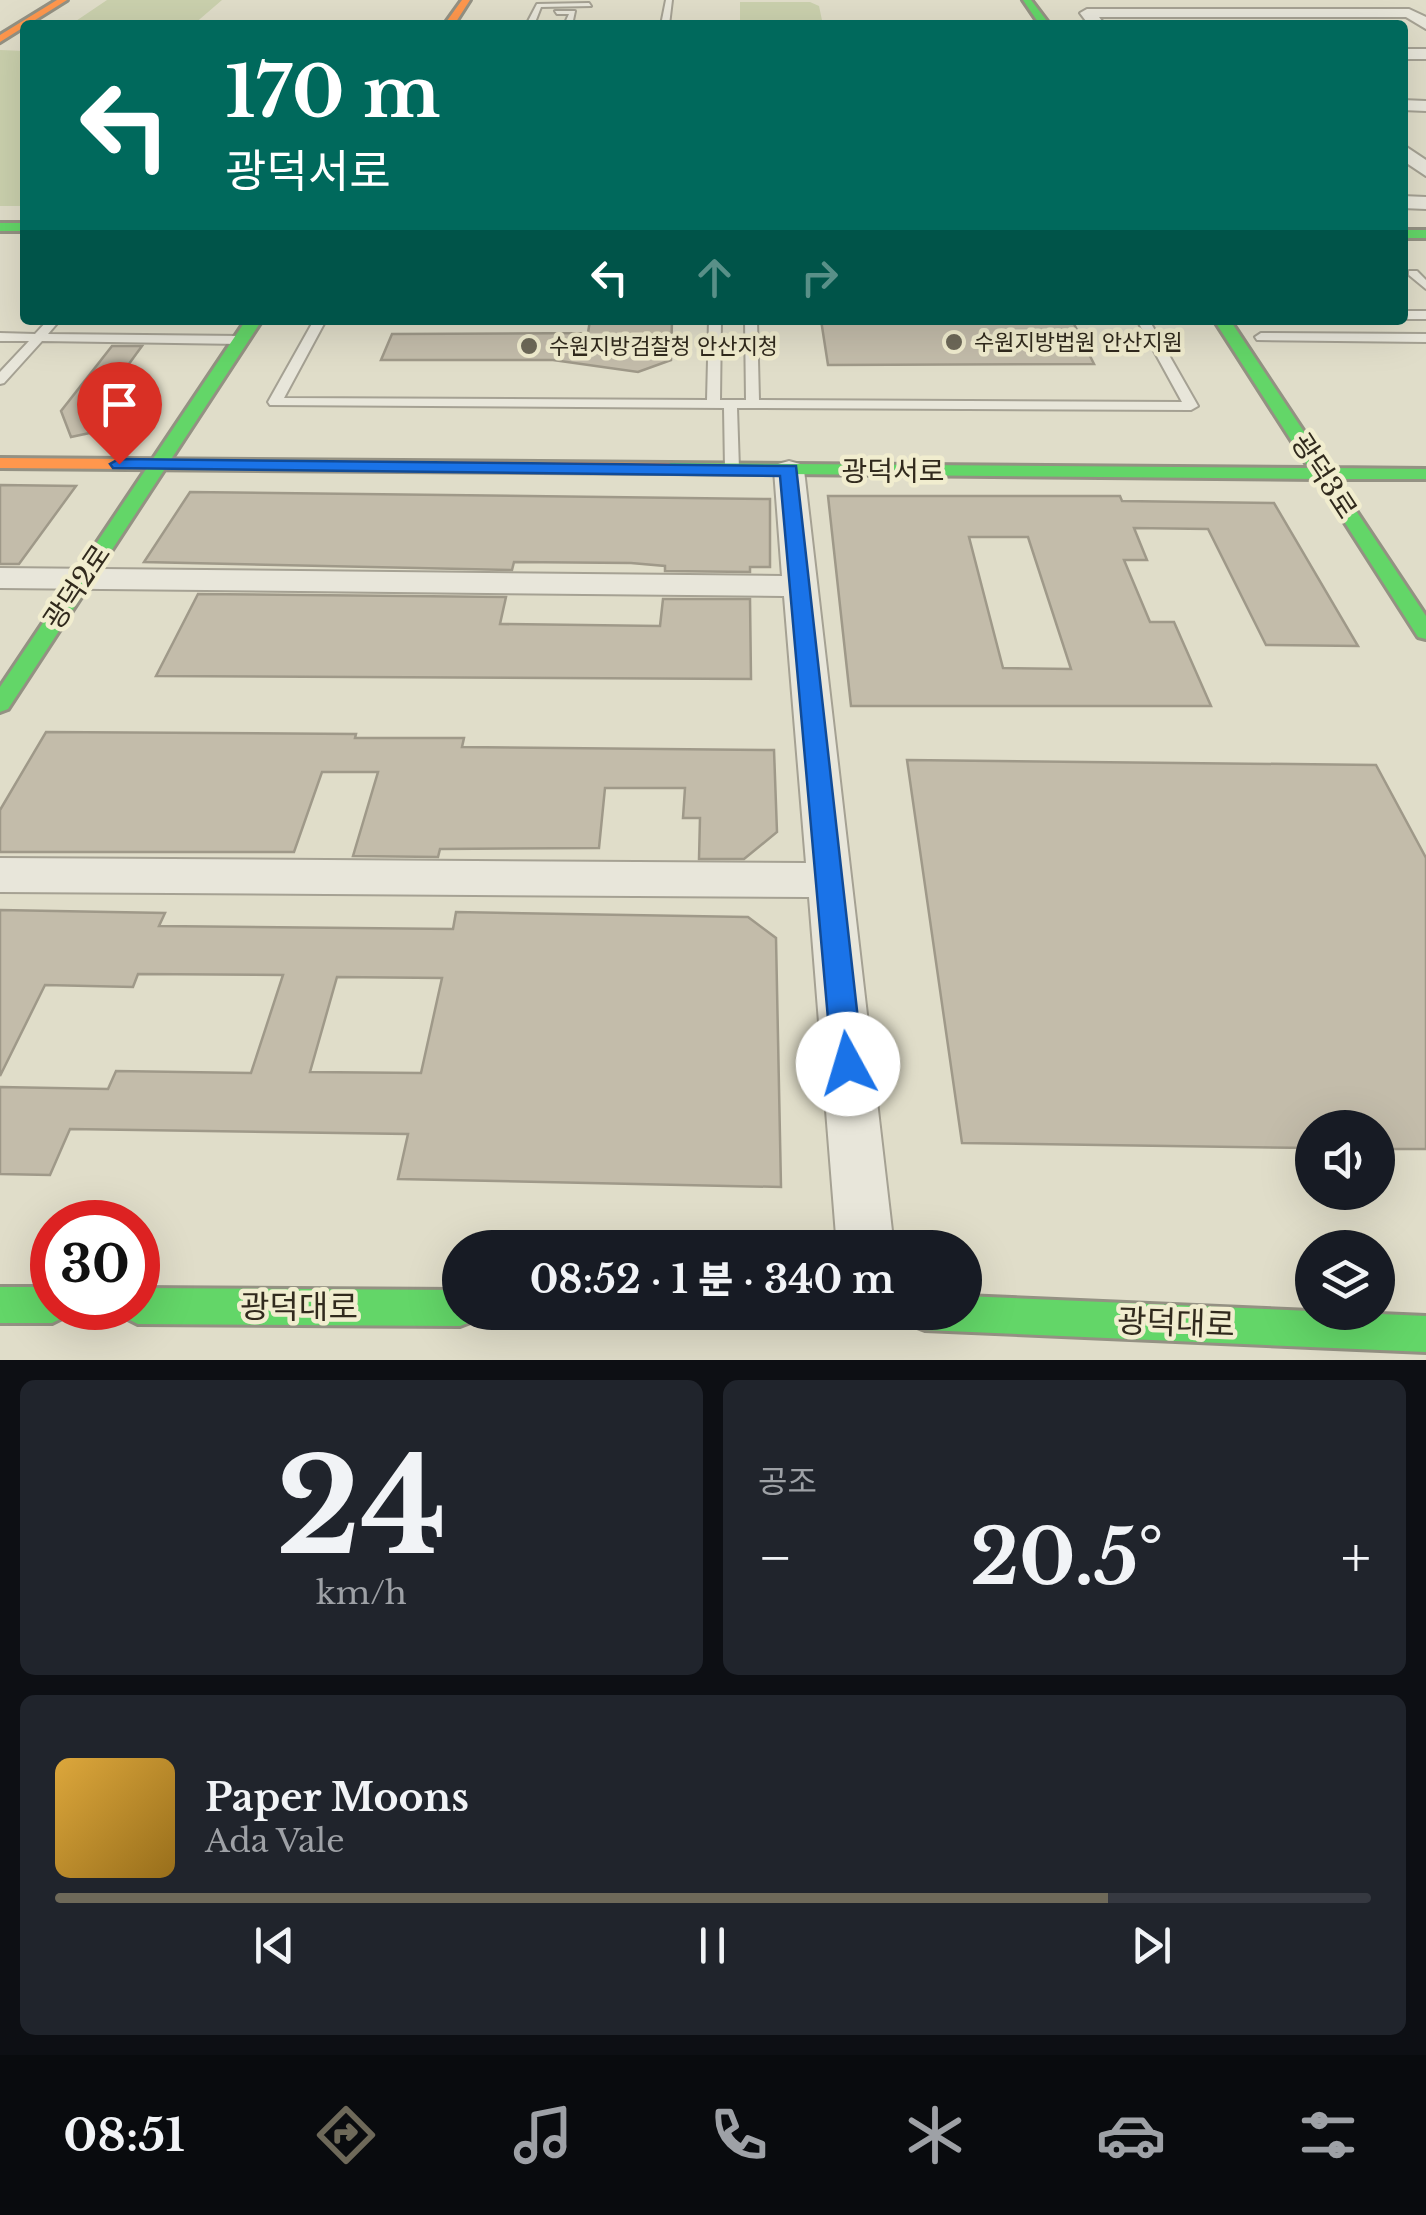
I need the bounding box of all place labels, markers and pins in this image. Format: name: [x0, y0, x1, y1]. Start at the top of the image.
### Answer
place label: 수원지방법원 안산지원: [974, 329, 1183, 356]
marker: 수원지방법원 안산지원: [943, 331, 965, 353]
place label: 수원지방검찰청 안산지청: [549, 333, 778, 360]
marker: 수원지방검찰청 안산지청: [518, 335, 540, 357]
pin: [77, 362, 162, 465]

